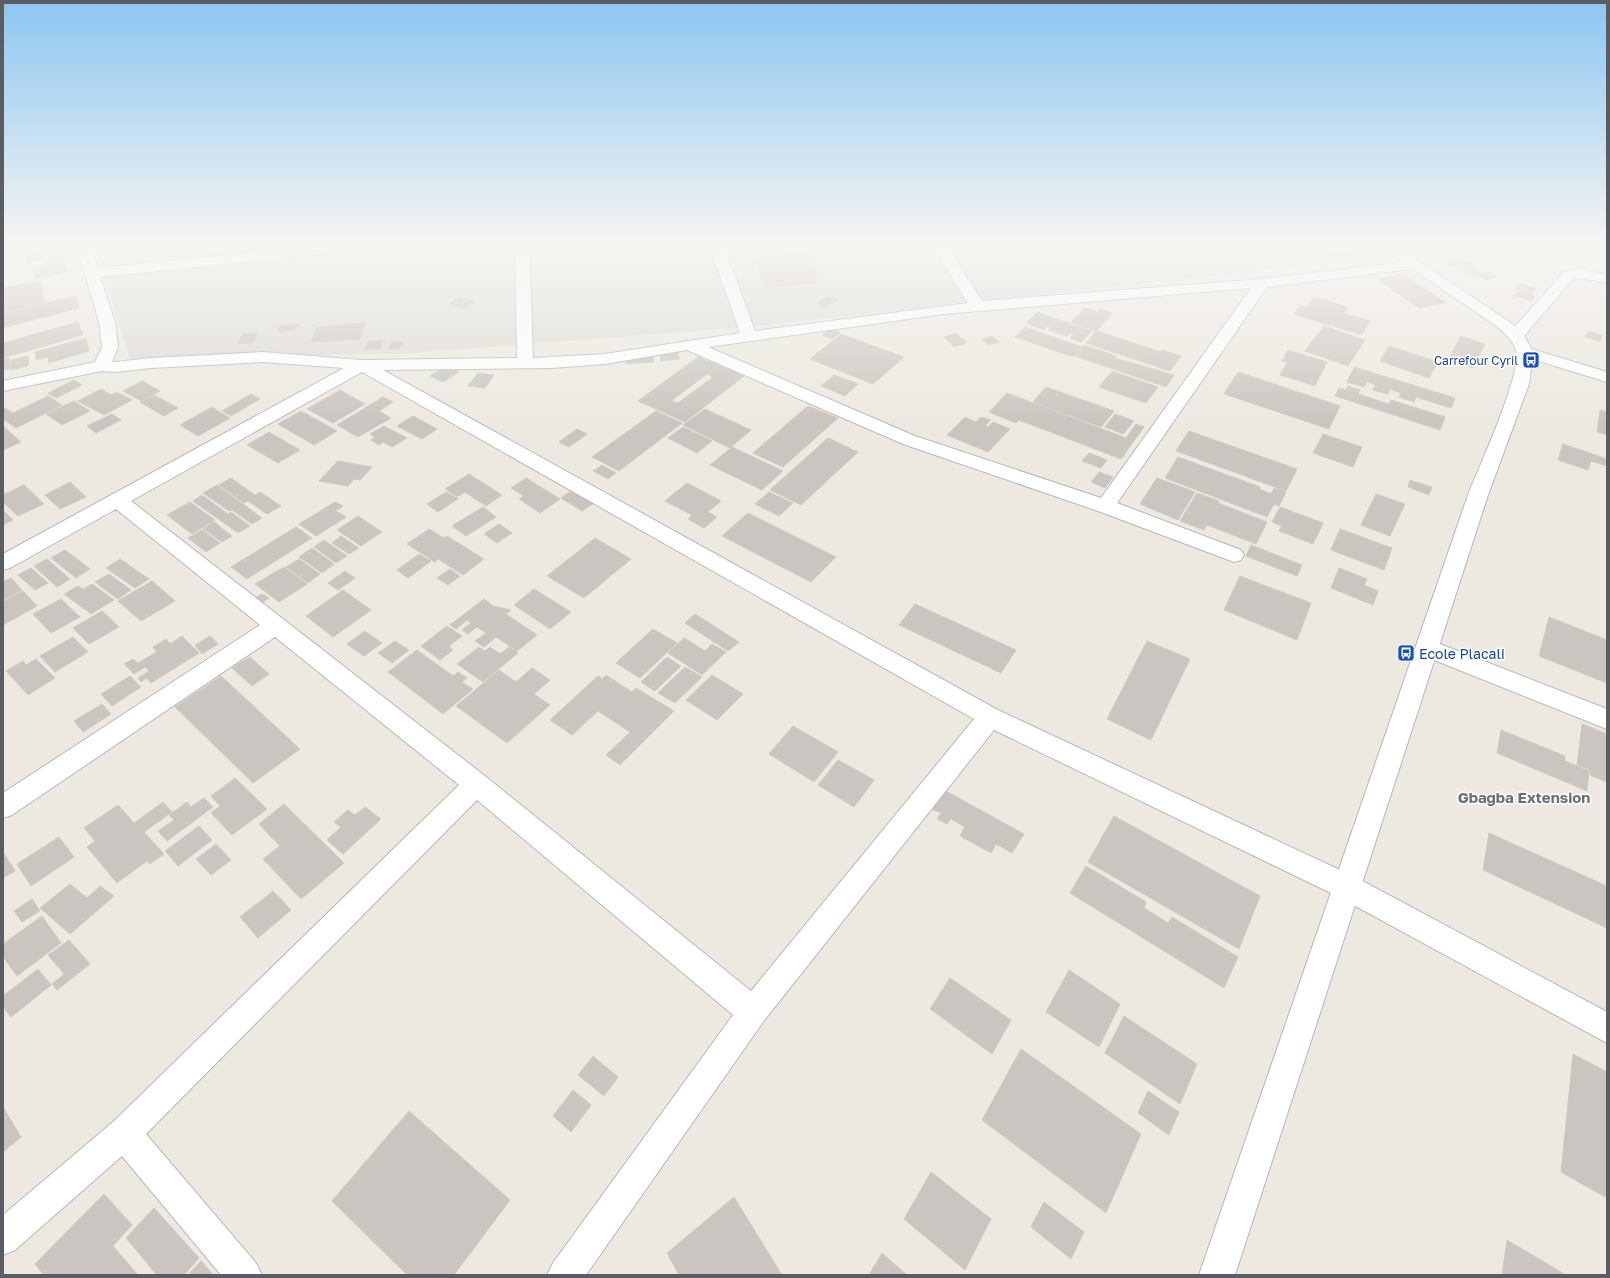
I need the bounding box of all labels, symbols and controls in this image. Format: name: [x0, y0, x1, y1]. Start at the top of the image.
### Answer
bus stop icon: Carrefour Cyril: [1521, 350, 1541, 370]
place label: Carrefour Cyril: [1434, 353, 1518, 368]
bus stop icon: Ecole Placali: [1396, 643, 1416, 663]
place label: Ecole Placali: [1419, 645, 1505, 662]
district label: Gbagba Extension: [1458, 788, 1590, 806]

